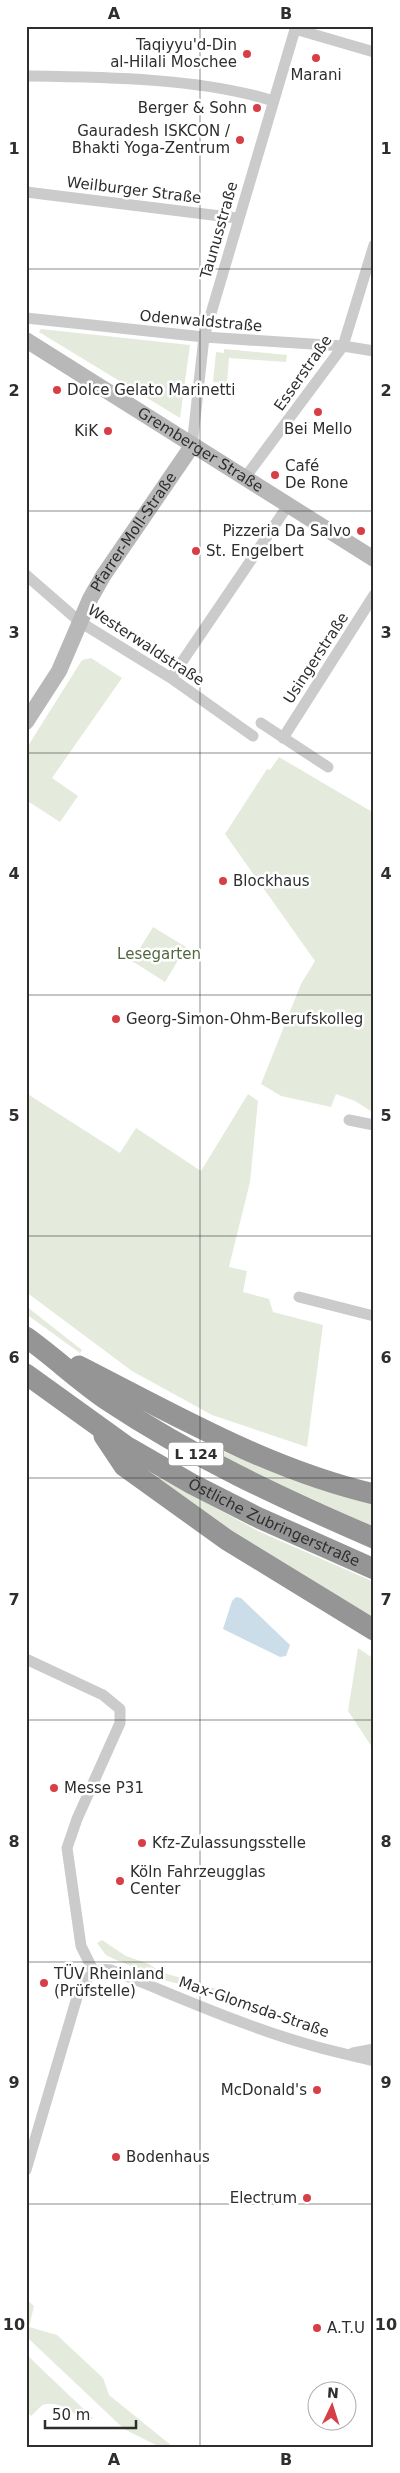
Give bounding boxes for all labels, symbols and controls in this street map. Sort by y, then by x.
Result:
text: A [108,4,121,23]
text: B [280,4,292,23]
place label: Taqiyyu'd-Din al-Hilali Moschee [110,36,237,71]
marker: Taqiyyu'd-Din al-Hilali Moschee [241,48,253,60]
marker: Marani [310,52,322,64]
place label: Marani [290,66,342,84]
place label: Berger & Sohn [138,99,247,117]
marker: Berger & Sohn [251,102,263,114]
place label: Gauradesh ISKCON / Bhakti Yoga-Zentrum [72,122,231,157]
marker: Gauradesh ISKCON / Bhakti Yoga-Zentrum [234,134,246,146]
text: 1 [8,139,20,158]
text: 1 [380,139,392,158]
street label: Weilburger Straße [66,173,202,207]
street label: Taunusstraße [196,179,241,281]
street label: Odenwaldstraße [139,307,263,335]
street label: Esserstraße [270,332,336,414]
text: 2 [8,381,20,400]
place label: Dolce Gelato Marinetti [67,381,235,399]
text: 2 [380,381,392,400]
marker: Dolce Gelato Marinetti [51,384,63,396]
street label: Gremberger Straße [134,403,267,496]
marker: Bei Mello [312,406,324,418]
place label: Bei Mello [284,420,352,438]
place label: KiK [74,422,99,440]
marker: KiK [102,425,114,437]
place label: Café De Rone [285,457,348,492]
street label: Pfarrer-Moll-Straße [87,469,180,595]
marker: Café De Rone [269,469,281,481]
place label: Pizzeria Da Salvo [222,522,351,540]
marker: Pizzeria Da Salvo [355,525,367,537]
place label: St. Engelbert [206,542,304,560]
marker: St. Engelbert [190,545,202,557]
street label: Westerwaldstraße [84,601,208,689]
street label: Usingerstraße [280,609,352,707]
text: 3 [8,623,20,642]
text: 3 [380,623,392,642]
text: 4 [8,864,20,883]
text: 4 [380,864,392,883]
place label: Blockhaus [233,872,310,890]
marker: Blockhaus [217,875,229,887]
park label: Lesegarten [117,945,201,963]
place label: Georg-Simon-Ohm-Berufskolleg [126,1010,363,1028]
marker: Georg-Simon-Ohm-Berufskolleg [110,1013,122,1025]
text: 5 [8,1106,20,1125]
text: 5 [380,1106,392,1125]
text: 6 [8,1348,20,1367]
text: 6 [380,1348,392,1367]
road number: L 124 [168,1442,224,1466]
street label: Östliche Zubringerstraße [185,1474,363,1571]
text: 7 [8,1590,20,1609]
text: 7 [380,1590,392,1609]
place label: Messe P31 [64,1779,144,1797]
marker: Messe P31 [48,1782,60,1794]
text: 8 [8,1832,20,1851]
text: 8 [380,1832,392,1851]
place label: Kfz-Zulassungsstelle [152,1834,306,1852]
marker: Kfz-Zulassungsstelle [136,1837,148,1849]
place label: Köln Fahrzeugglas Center [130,1863,266,1898]
marker: Köln Fahrzeugglas Center [114,1875,126,1887]
place label: TÜV Rheinland (Prüfstelle) [53,1964,164,2000]
street label: Max-Glomsda-Straße [176,1973,332,2041]
marker: TÜV Rheinland (Prüfstelle) [38,1977,50,1989]
text: 9 [8,2073,20,2092]
text: 9 [380,2073,392,2092]
place label: McDonald's [221,2081,307,2099]
marker: McDonald's [311,2084,323,2096]
place label: Bodenhaus [126,2148,210,2166]
marker: Bodenhaus [110,2151,122,2163]
place label: Electrum [230,2189,297,2207]
marker: Electrum [301,2192,313,2204]
text: 10 [3,2315,25,2334]
text: 10 [375,2315,397,2334]
place label: A.T.U [327,2319,365,2337]
marker: A.T.U [311,2322,323,2334]
north arrow [308,2380,358,2430]
text: N [327,2385,339,2401]
scale bar [45,2398,136,2430]
text: 50 m [52,2406,90,2424]
text: A [108,2450,121,2469]
text: B [280,2450,292,2469]

